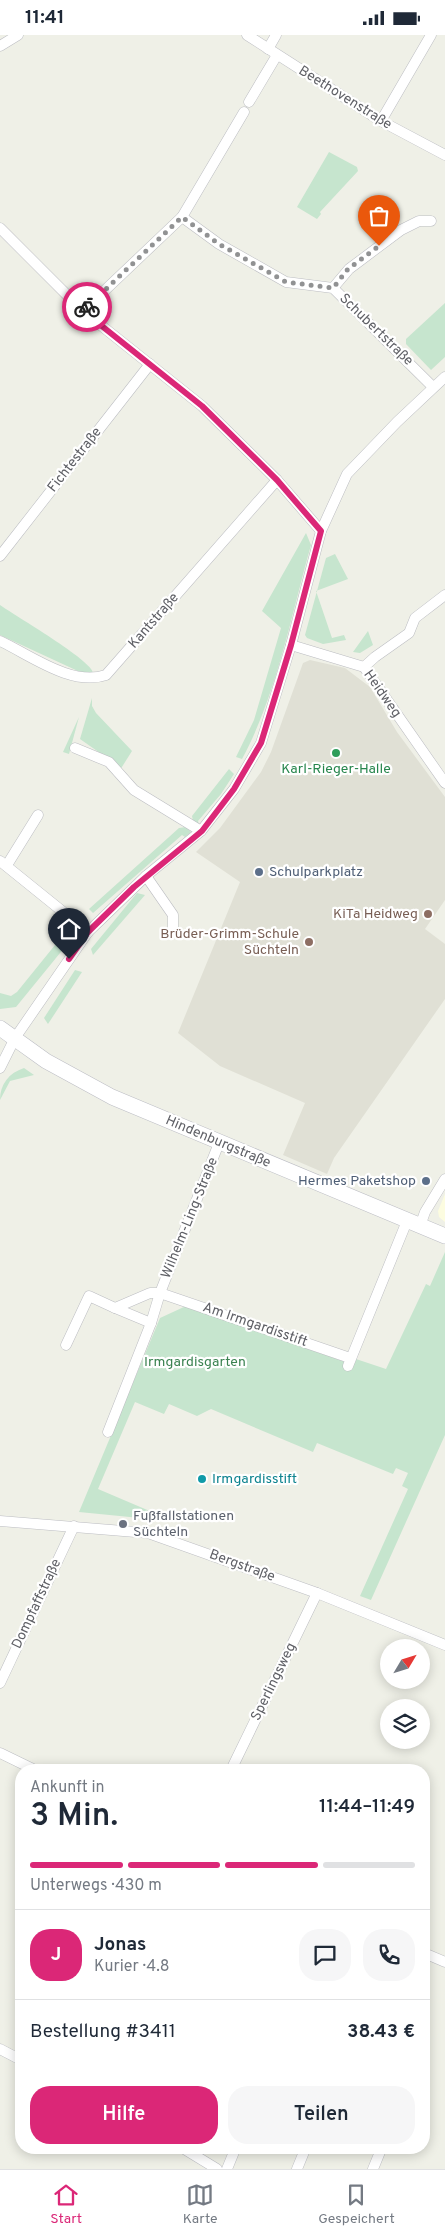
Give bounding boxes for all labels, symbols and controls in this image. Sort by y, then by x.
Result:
text: 11:41 [25,6,65,30]
street label: Beethovenstraße [295,62,395,134]
pin [358,195,400,246]
icon: bag [365,202,393,230]
courier [62,282,112,332]
street label: Schubertstraße [335,290,417,370]
icon: bike [73,293,101,321]
street label: Fichtestraße [44,424,106,496]
street label: Kantstraße [125,590,183,652]
street label: Heidweg [359,667,405,721]
marker: Karl-Rieger-Halle [330,747,342,759]
place label: Karl-Rieger-Halle [281,761,391,778]
place label: Schulparkplatz [269,864,363,881]
marker: Schulparkplatz [253,866,265,878]
place label: KiTa Heidweg [333,906,418,923]
pin [48,908,90,959]
marker: KiTa Heidweg [422,908,434,920]
icon: home [55,915,83,943]
place label: Brüder-Grimm-Schule Süchteln [160,926,299,959]
marker: Brüder-Grimm-Schule Süchteln [303,936,315,948]
street label: Hindenburgstraße [163,1112,273,1172]
street label: Wilhelm-Ling-Straße [158,1155,222,1281]
place label: Hermes Paketshop [298,1173,416,1190]
marker: Hermes Paketshop [420,1175,432,1187]
street label: Am Irmgardisstift [200,1299,310,1351]
park label: Irmgardisgarten [144,1354,246,1371]
place label: Irmgardisstift [212,1471,297,1488]
marker: Irmgardisstift [196,1473,208,1485]
place label: Fußfallstationen Süchteln [133,1508,234,1541]
marker: Fußfallstationen Süchteln [117,1518,129,1530]
street label: Bergstraße [207,1546,277,1586]
street label: Dompfaffstraße [9,1556,65,1652]
north arrow [380,1639,430,1689]
map controls [380,1639,430,1749]
street label: Sperlingsweg [248,1640,300,1724]
button: layers [380,1699,430,1749]
text: Ankunft in [30,1778,105,1798]
text: 11:44–11:49 [319,1795,415,1819]
text: 3 Min. [30,1797,118,1837]
text: Unterwegs · 430 m [30,1876,162,1896]
button: chat [299,1929,351,1981]
button: phone [363,1929,415,1981]
text: Jonas [94,1933,146,1957]
text: J [51,1943,61,1967]
text: Kurier · 4.8 [94,1957,170,1977]
text: Bestellung #3411 [30,2020,176,2044]
text: 38.43 € [347,2020,415,2044]
button: Hilfe [30,2086,218,2144]
button: Teilen [228,2086,415,2144]
tab: Start [50,2181,82,2228]
tab: Karte [183,2181,218,2228]
tab: Gespeichert [318,2181,395,2228]

